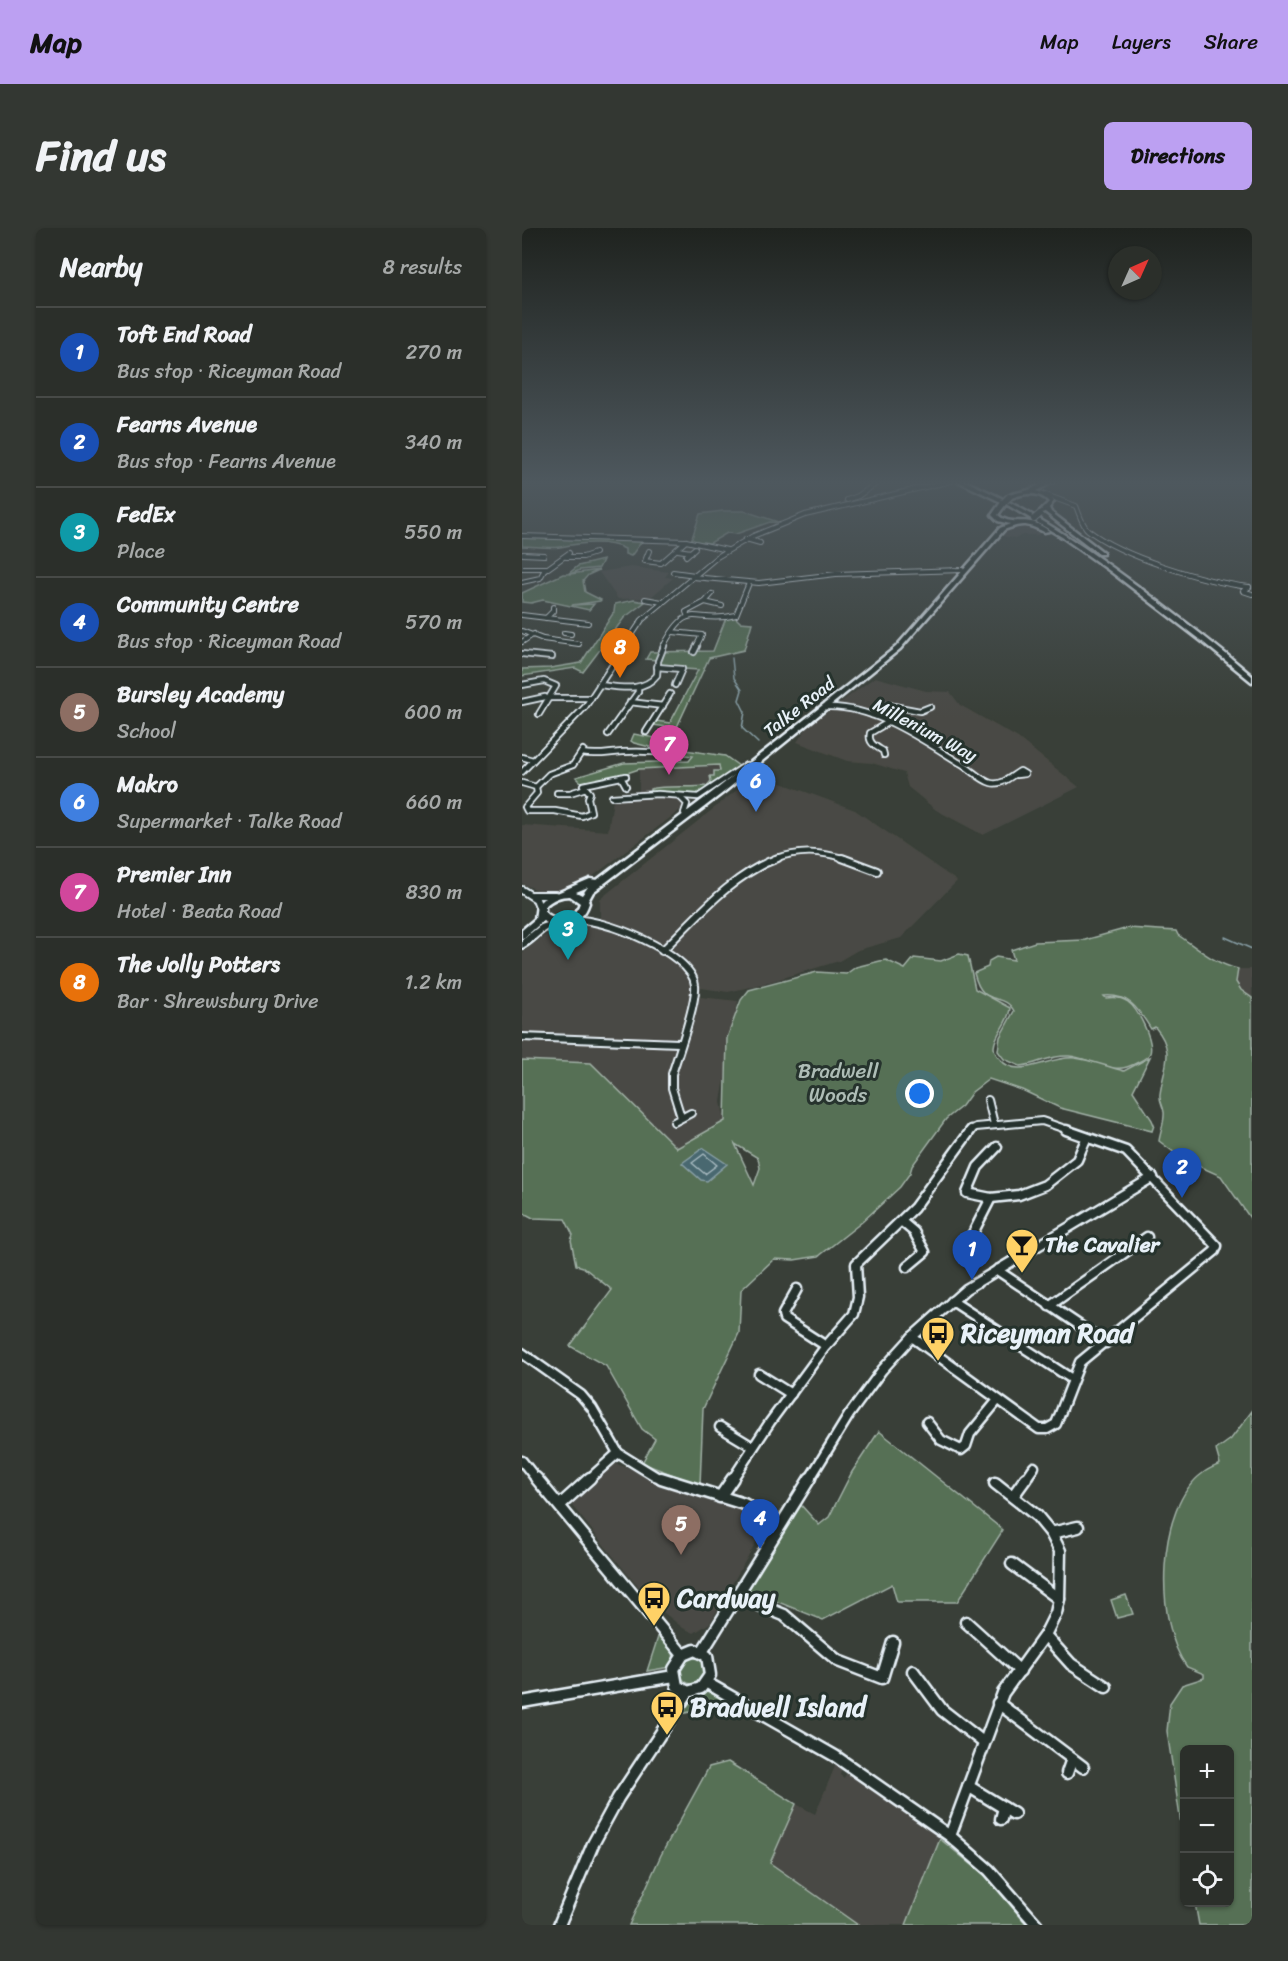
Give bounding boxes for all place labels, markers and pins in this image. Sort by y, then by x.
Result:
pin: 8 [600,628,640,678]
pin: 7 [650,726,688,775]
pin: 6 [736,762,776,812]
pin: 3 [548,910,588,960]
pin: 2 [1162,1148,1202,1198]
place label: The Cavalier [1045,1226,1161,1264]
bar icon: The Cavalier [1004,1227,1040,1274]
pin: 1 [952,1230,992,1280]
place label: Riceyman Road [960,1310,1136,1356]
bus stop icon: Riceyman Road [920,1315,956,1362]
pin: 4 [740,1500,780,1549]
pin: 5 [662,1506,700,1555]
place label: Cardway [676,1575,776,1621]
bus stop icon: Cardway [636,1580,672,1627]
place label: Bradwell Island [690,1684,868,1730]
bus stop icon: Bradwell Island [649,1689,685,1736]

